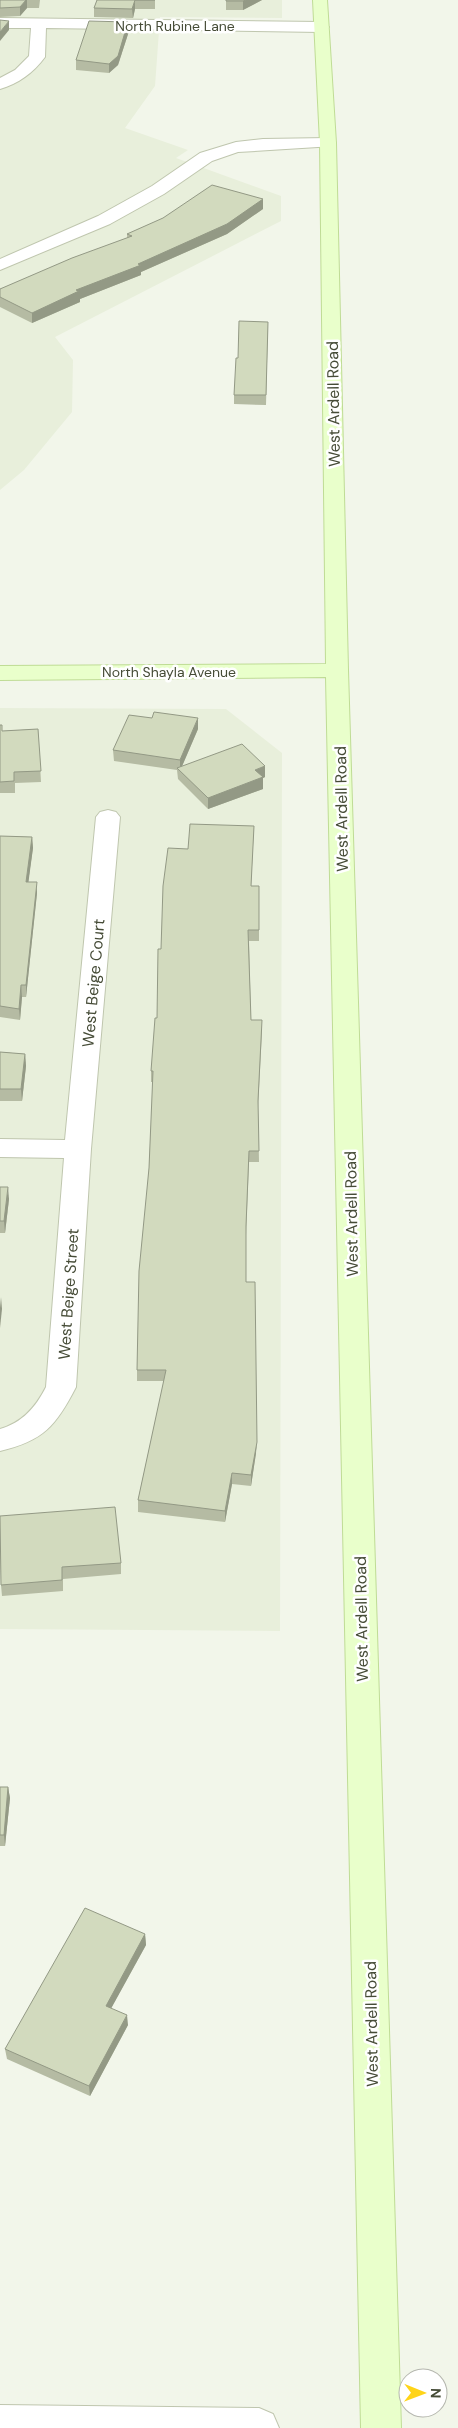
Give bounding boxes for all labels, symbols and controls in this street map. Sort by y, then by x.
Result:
street label: North Rubine Lane [115,17,235,35]
street label: West Ardell Road [322,341,345,467]
street label: North Shayla Avenue [102,663,236,681]
street label: West Ardell Road [330,746,353,872]
street label: West Beige Court [77,918,110,1048]
street label: West Ardell Road [340,1151,363,1277]
street label: West Beige Street [53,1228,84,1361]
street label: West Ardell Road [350,1556,373,1682]
street label: West Ardell Road [360,1961,383,2087]
north arrow [398,2368,448,2418]
text: N [427,2388,445,2398]

